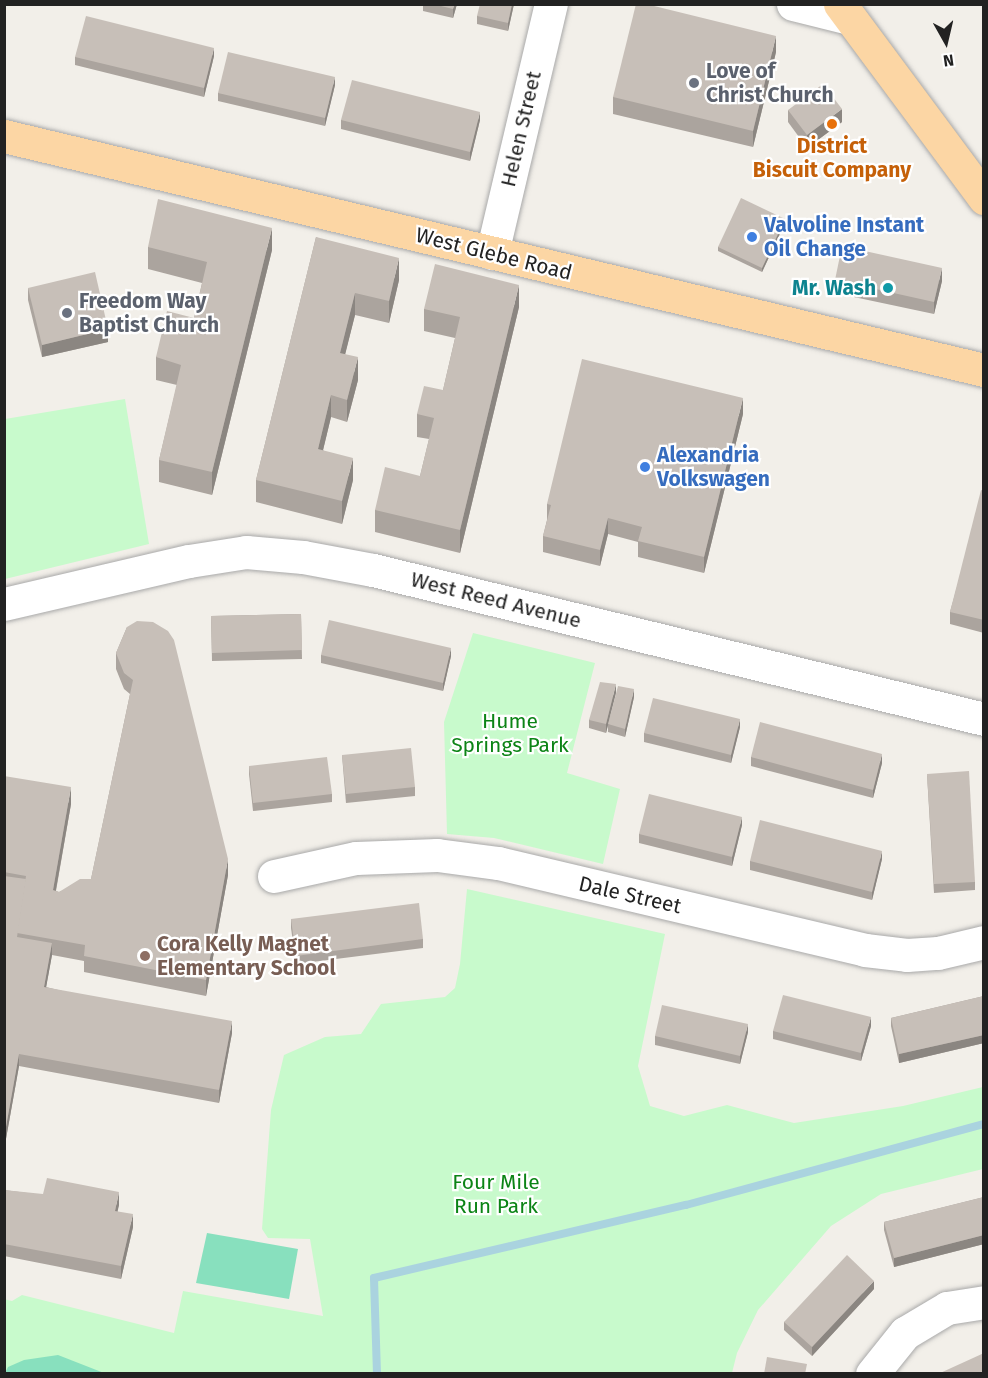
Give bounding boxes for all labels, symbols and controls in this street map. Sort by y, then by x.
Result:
north arrow [916,12,976,72]
text: N [942,50,955,70]
place label: Love of Christ Church [706,58,834,108]
street label: Helen Street [495,69,547,189]
marker: Love of Christ Church [687,76,701,90]
marker: District Biscuit Company [825,117,839,131]
place label: District Biscuit Company [753,133,911,183]
place label: Valvoline Instant Oil Change [764,212,924,262]
street label: West Glebe Road [413,222,575,286]
marker: Valvoline Instant Oil Change [745,230,759,244]
place label: Mr. Wash [792,275,876,301]
marker: Mr. Wash [881,281,895,295]
place label: Freedom Way Baptist Church [79,288,219,338]
marker: Freedom Way Baptist Church [60,306,74,320]
place label: Alexandria Volkswagen [657,442,770,492]
marker: Alexandria Volkswagen [638,460,652,474]
street label: West Reed Avenue [408,567,584,633]
park label: Hume Springs Park [451,708,569,758]
street label: Dale Street [576,871,684,919]
place label: Cora Kelly Magnet Elementary School [157,931,336,981]
marker: Cora Kelly Magnet Elementary School [138,949,152,963]
park label: Four Mile Run Park [452,1169,540,1219]

